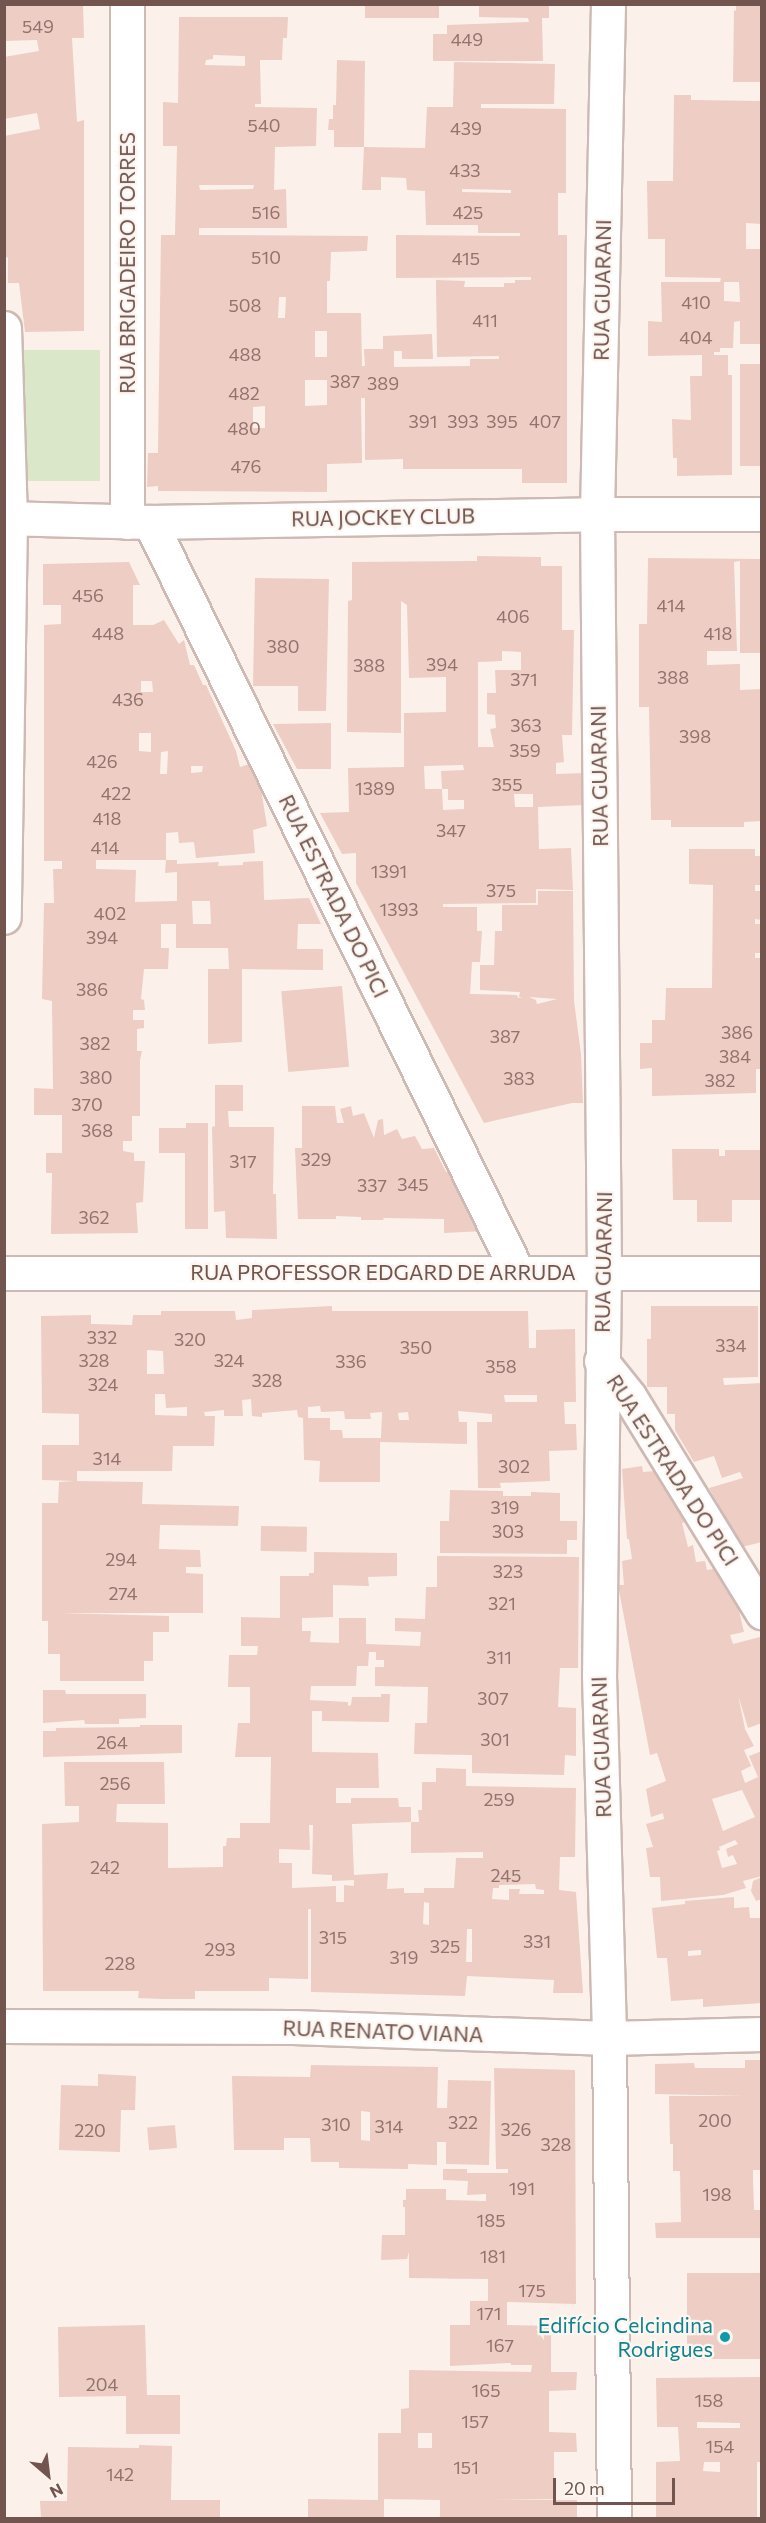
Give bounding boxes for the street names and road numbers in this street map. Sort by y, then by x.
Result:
street label: RUA BRIGADEIRO TORRES [114,132,140,394]
street label: RUA GUARANI [588,219,616,361]
street label: RUA JOCKEY CLUB [291,503,475,531]
street label: RUA GUARANI [585,705,613,847]
street label: RUA ESTRADA DO PICI [274,790,394,1002]
street label: RUA GUARANI [589,1191,617,1333]
street label: RUA PROFESSOR EDGARD DE ARRUDA [190,1259,576,1285]
street label: RUA ESTRADA DO PICI [602,1370,744,1570]
street label: RUA GUARANI [586,1676,616,1818]
street label: RUA RENATO VIANA [282,2015,484,2047]

